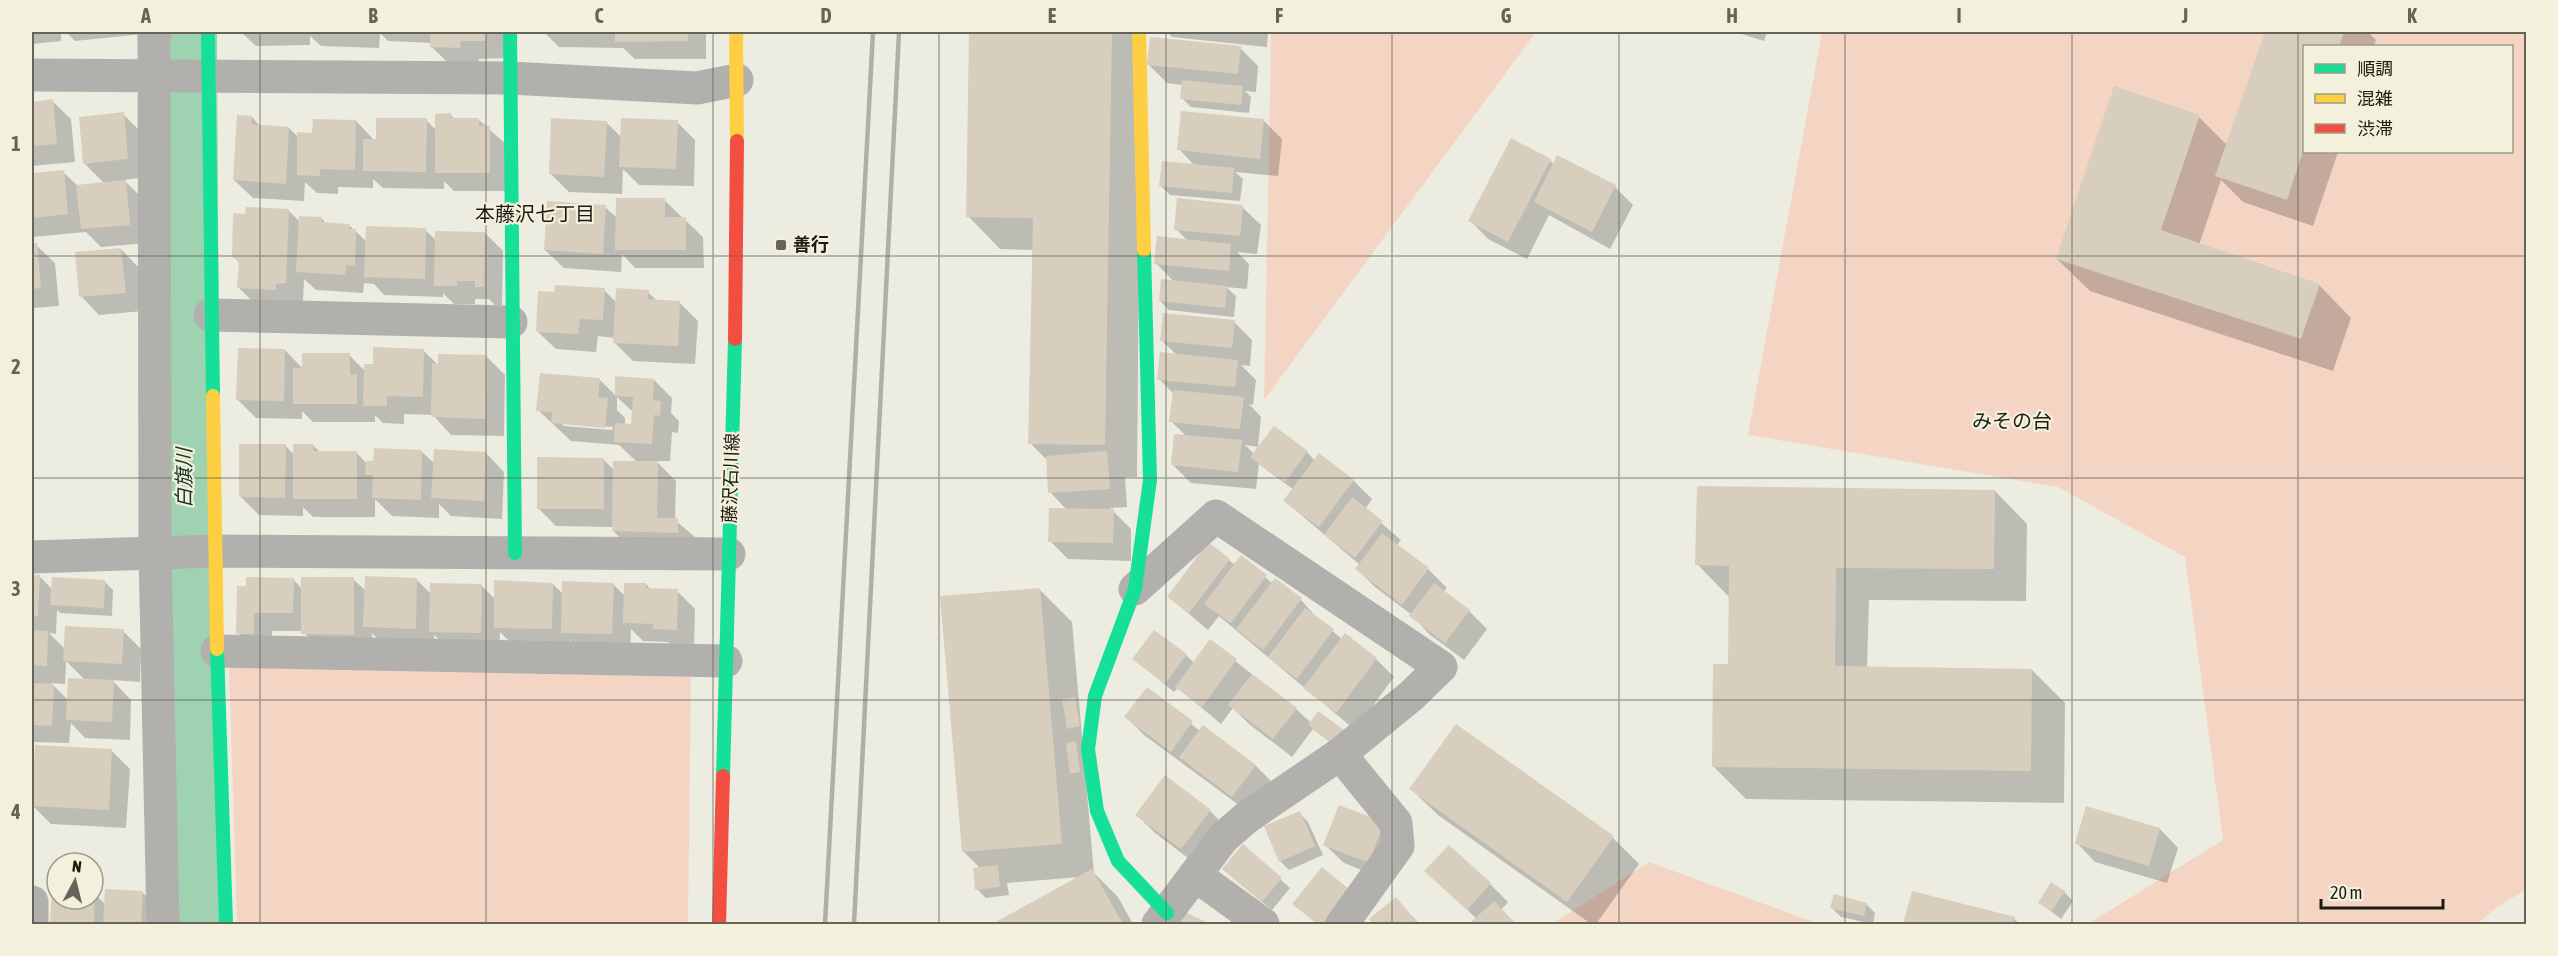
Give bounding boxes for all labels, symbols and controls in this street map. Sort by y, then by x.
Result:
text: A [140,4,151,27]
text: B [368,4,378,27]
text: C [595,4,604,27]
text: D [820,4,832,27]
text: E [1048,4,1057,27]
text: F [1275,4,1283,27]
text: G [1501,4,1512,27]
text: H [1726,4,1738,27]
text: I [1956,4,1962,27]
text: J [2181,4,2188,27]
text: K [2407,4,2417,27]
legend [2303,45,2513,153]
text: 順調 [2357,58,2393,79]
text: 混雑 [2357,88,2393,109]
text: 渋滞 [2357,118,2393,139]
text: 1 [11,132,21,155]
district label: 本藤沢七丁目 [475,202,595,225]
place label: 善行 [793,234,829,255]
marker: 善行 [774,238,788,252]
text: 2 [11,355,21,378]
district label: みその台 [1972,409,2052,432]
street label: 藤沢石川線 [718,433,743,523]
water label: 白旗川 [172,446,195,508]
text: 3 [11,577,21,600]
text: 4 [10,800,21,823]
north arrow [45,851,105,911]
text: N [71,857,83,876]
scale bar [2321,872,2442,910]
text: 20 m [2330,882,2362,903]

